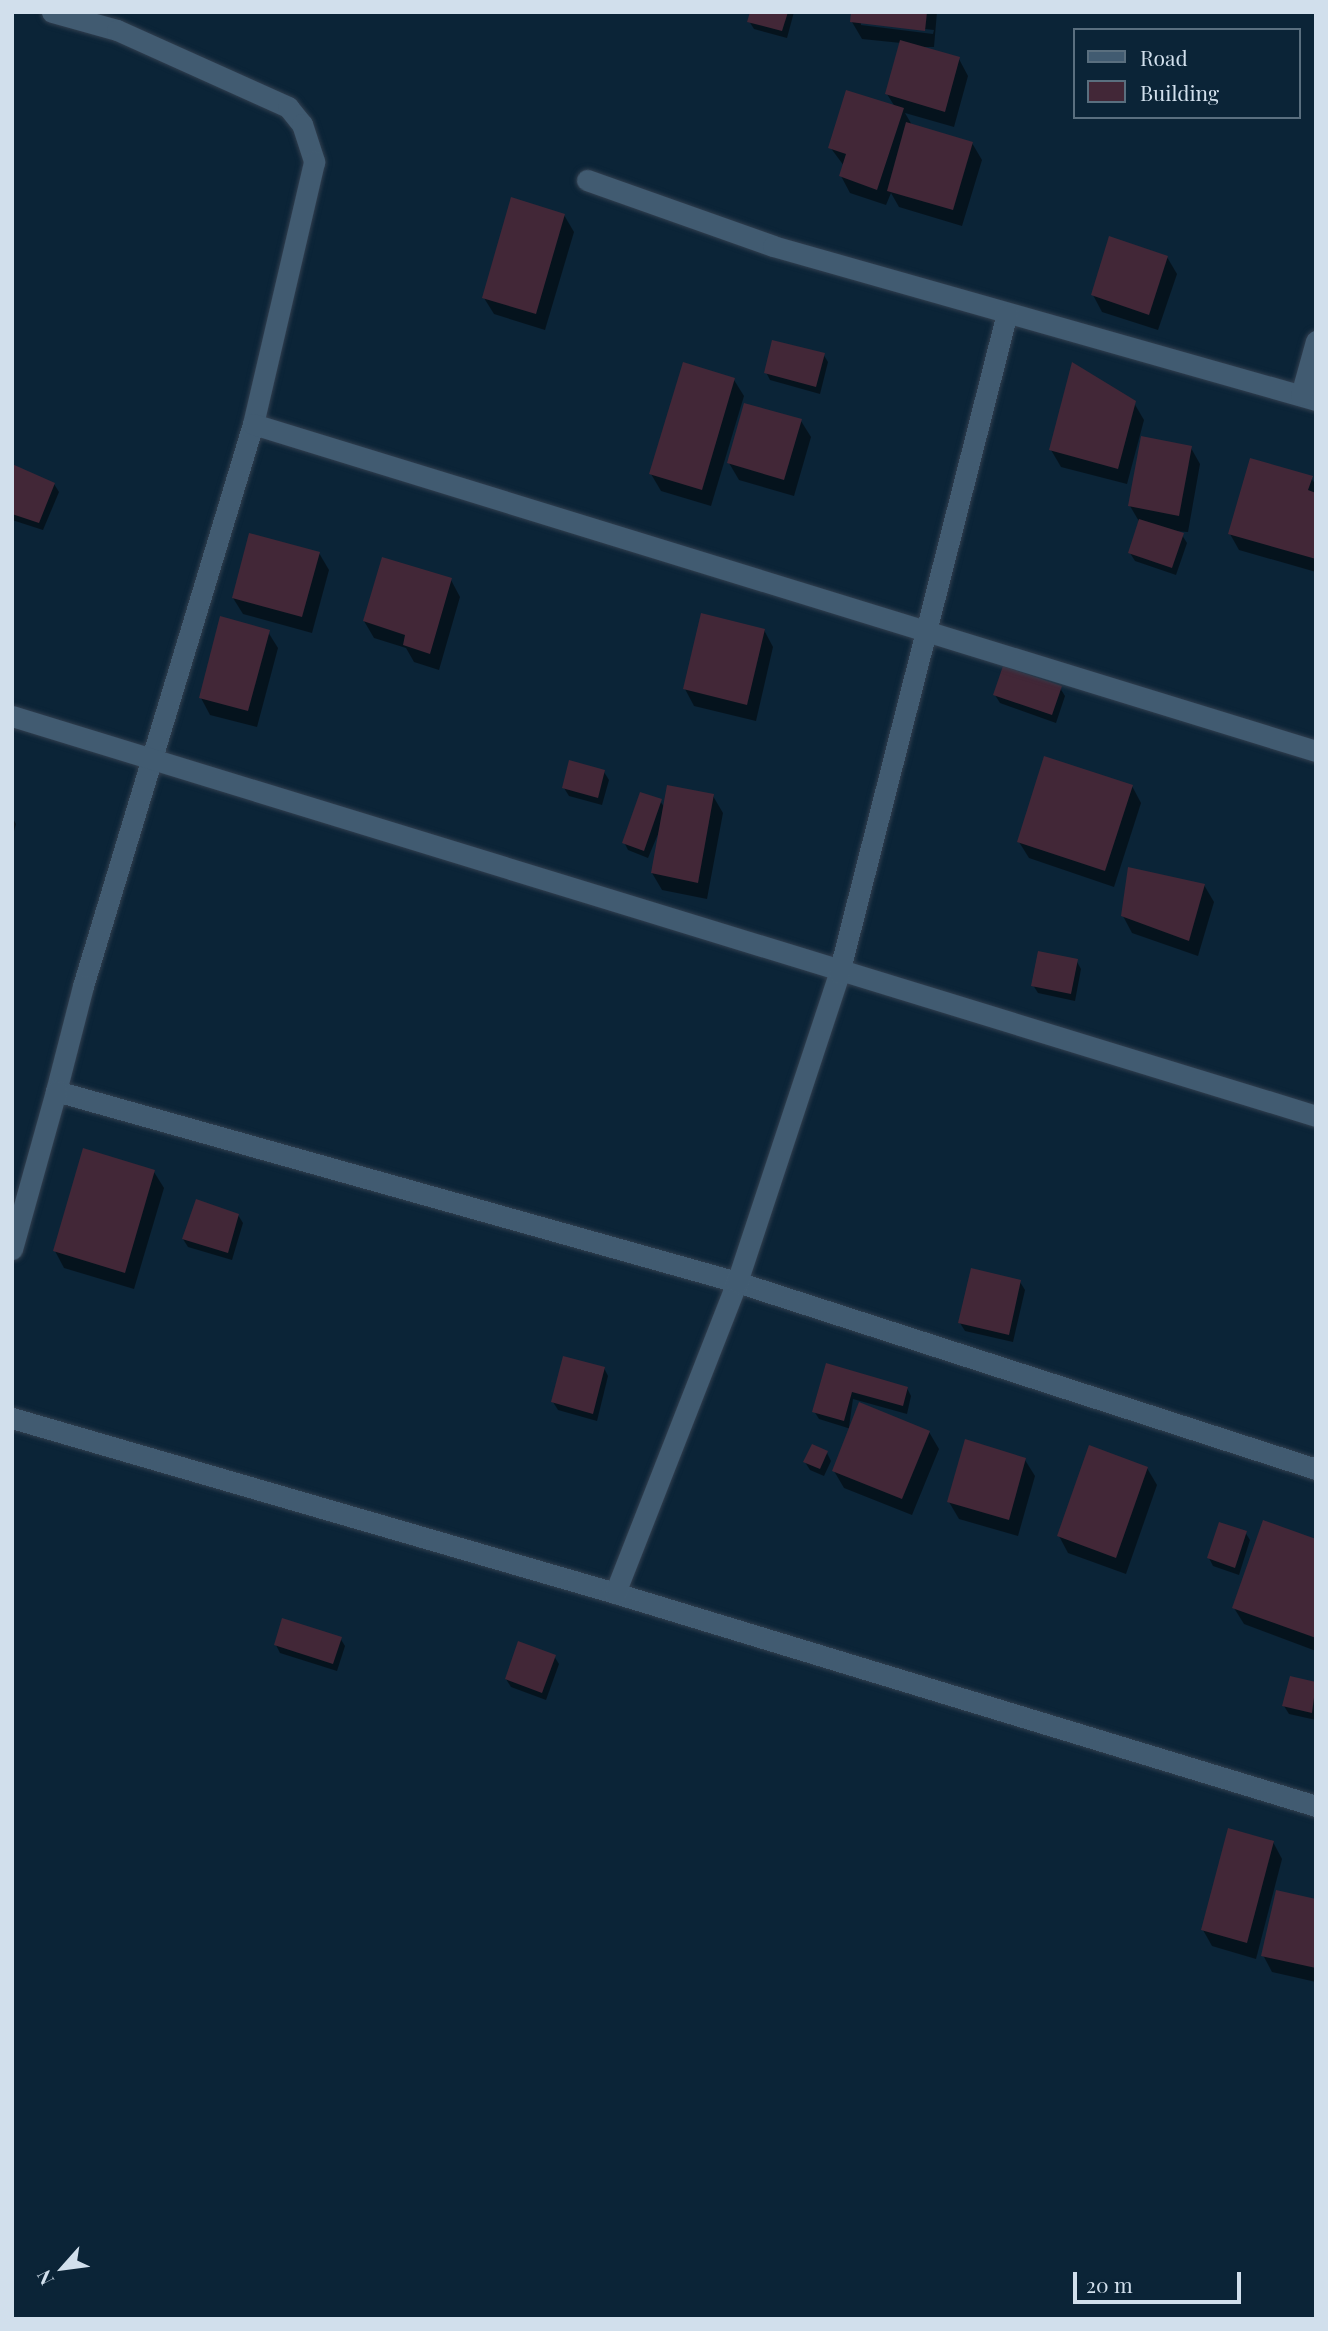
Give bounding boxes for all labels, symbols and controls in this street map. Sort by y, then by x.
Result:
legend [1072,28,1300,119]
text: Road [1140,43,1188,71]
text: Building [1140,78,1219,106]
north arrow [28,2233,98,2303]
scale bar [1076,2258,1244,2302]
text: N [30,2266,59,2290]
text: 20 m [1086,2270,1133,2298]

